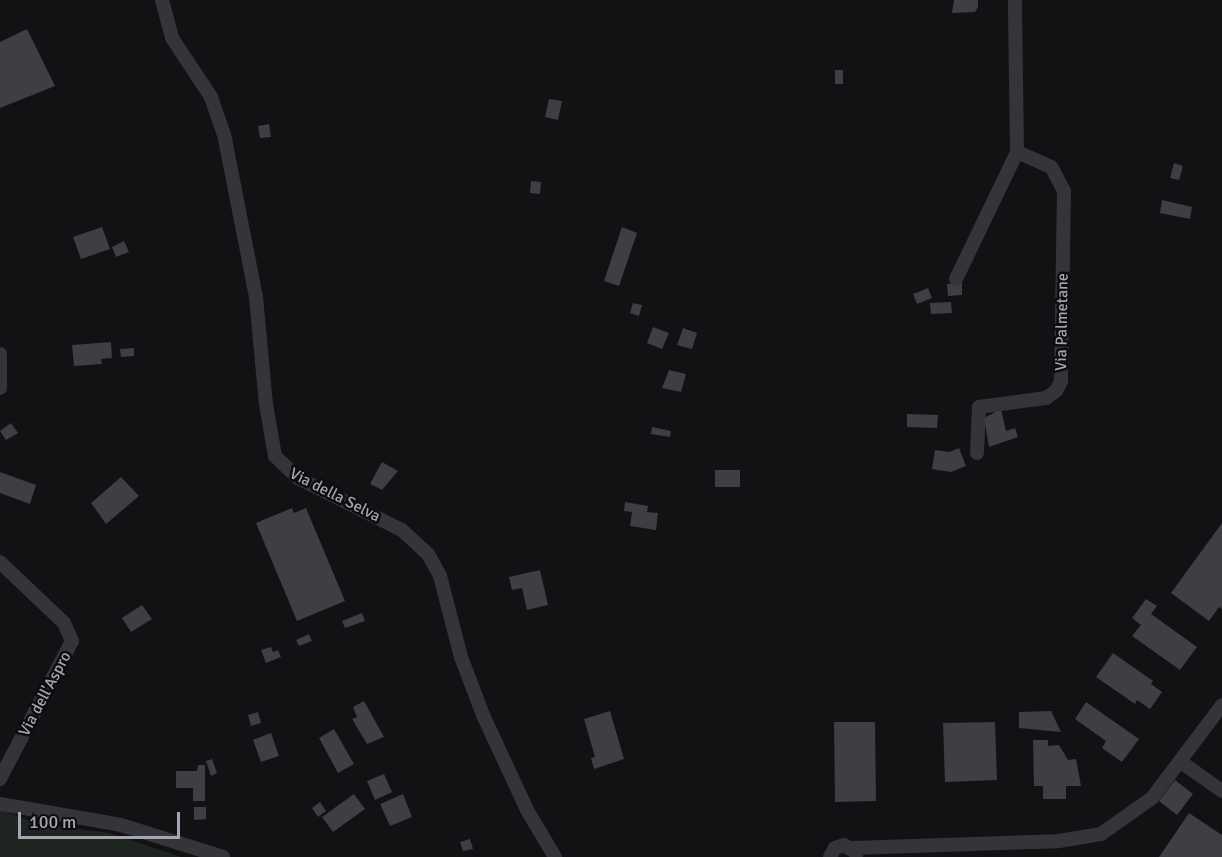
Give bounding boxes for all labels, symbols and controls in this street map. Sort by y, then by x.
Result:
street label: Via Palmetane [1052,273,1072,371]
street label: Via della Selva [286,464,384,526]
street label: Via dell'Aspro [15,649,75,739]
scale bar [21,800,183,838]
text: 100 m [29,811,76,833]

